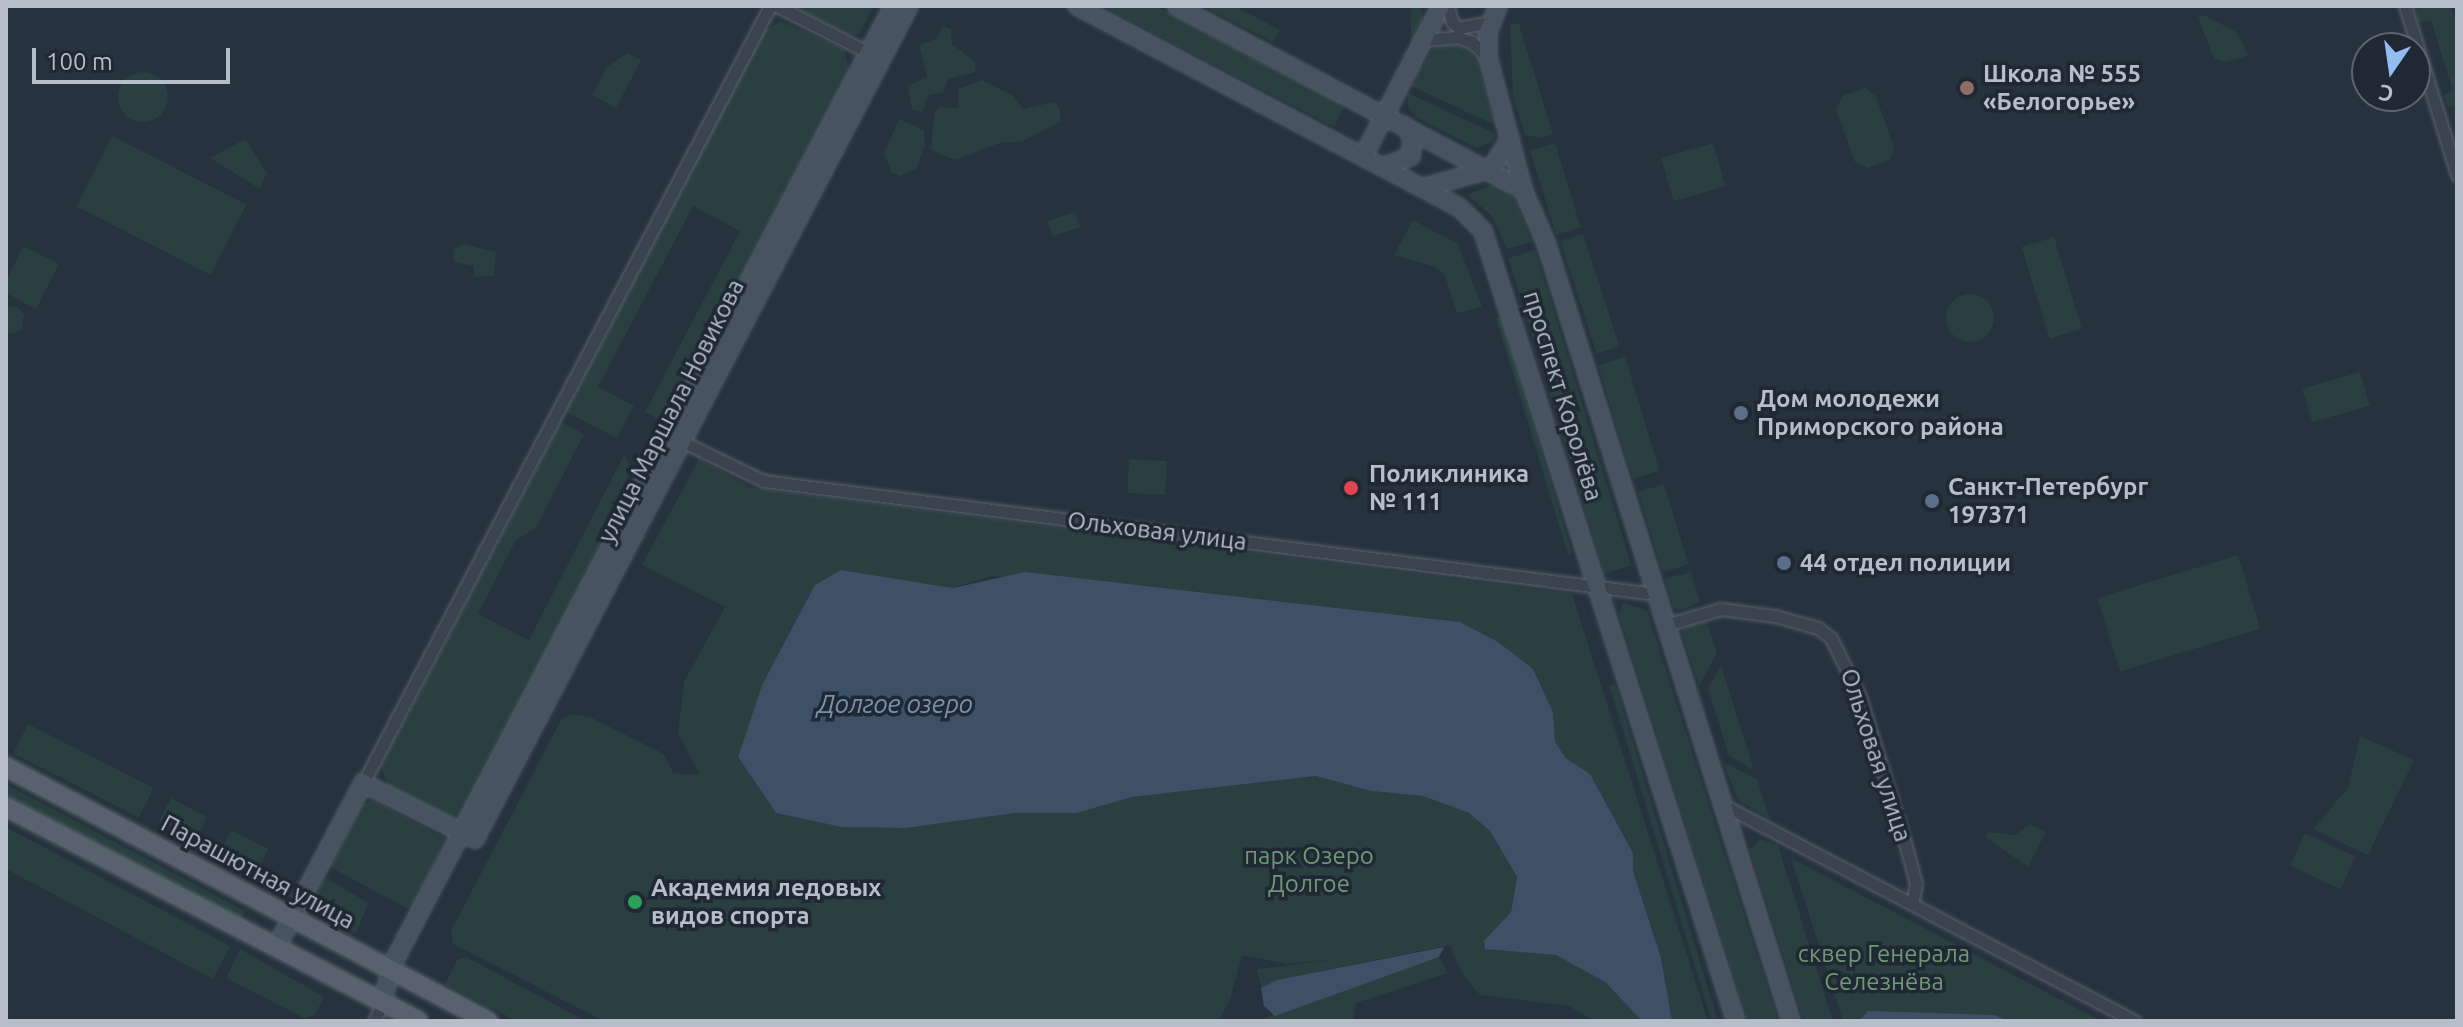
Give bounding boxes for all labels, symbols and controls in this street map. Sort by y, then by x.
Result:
scale bar [36,32,234,82]
north arrow [2351,32,2431,112]
text: 100 m [46,48,113,75]
place label: Школа № 555 «Белогорье» [1983,60,2141,116]
marker: Школа № 555 «Белогорье» [1958,79,1976,97]
text: С [2376,80,2396,108]
street label: улица Маршала Новикова [592,274,750,548]
street label: проспект Королёва [1517,288,1609,504]
place label: Дом молодежи Приморского района [1757,385,2004,441]
marker: Дом молодежи Приморского района [1732,404,1750,422]
place label: Поликлиника № 111 [1369,460,1529,516]
place label: Санкт-Петербург 197371 [1948,473,2148,529]
marker: Поликлиника № 111 [1340,477,1362,499]
marker: Санкт-Петербург 197371 [1923,492,1941,510]
street label: Ольховая улица [1066,506,1248,556]
place label: 44 отдел полиции [1800,549,2011,577]
marker: 44 отдел полиции [1775,554,1793,572]
street label: Ольховая улица [1834,665,1918,845]
water label: Долгое озеро [817,688,973,720]
street label: Парашютная улица [156,809,360,935]
park label: парк Озеро Долгое [1244,842,1374,898]
place label: Академия ледовых видов спорта [651,874,881,930]
marker: Академия ледовых видов спорта [626,893,644,911]
park label: сквер Генерала Селезнёва [1798,940,1970,996]

